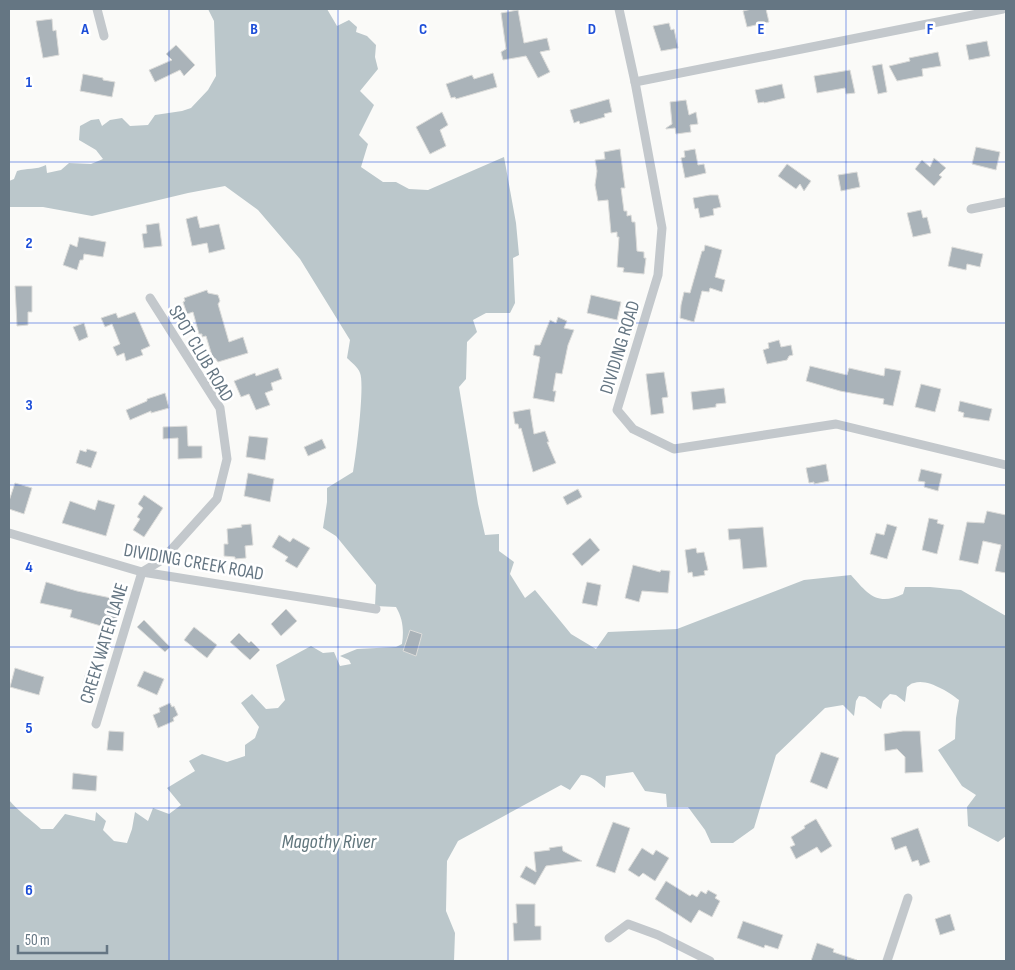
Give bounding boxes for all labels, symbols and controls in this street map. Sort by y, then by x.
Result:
text: A [80,20,89,39]
text: B [250,20,258,39]
text: C [419,20,427,39]
text: D [588,20,596,39]
text: E [758,20,765,39]
text: F [927,20,934,39]
text: 1 [26,73,33,92]
text: 2 [25,234,33,253]
street label: DIVIDING ROAD [595,298,646,397]
street label: SPOT CLUB ROAD [163,301,238,406]
text: 3 [25,396,33,415]
street label: DIVIDING CREEK ROAD [122,539,266,586]
text: 4 [25,558,33,577]
street label: CREEK WATER LANE [75,580,134,706]
text: 5 [25,719,33,738]
water label: Magothy River [282,830,378,854]
text: 6 [25,881,33,900]
scale bar [18,922,106,954]
text: 50 m [25,931,50,950]

